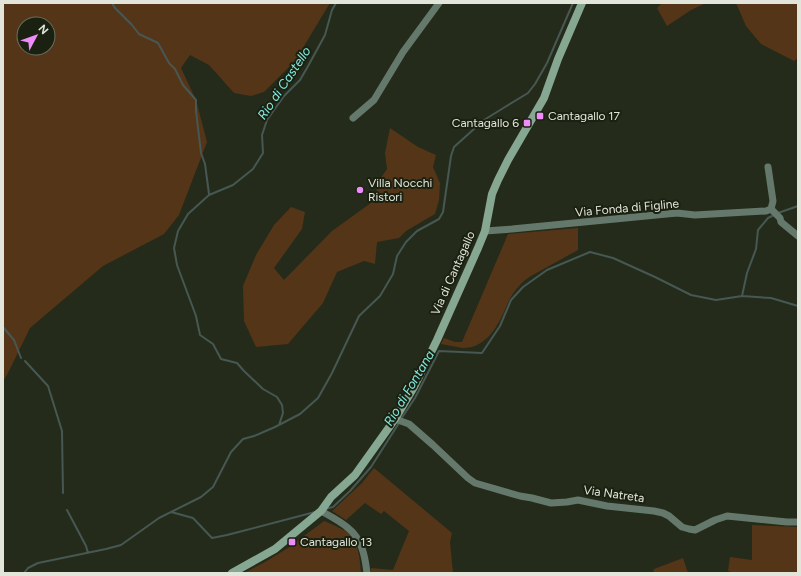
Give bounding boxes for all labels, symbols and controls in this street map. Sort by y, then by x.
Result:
north arrow [16,16,56,56]
text: N [35,22,51,37]
water label: Rio di Castello [254,43,314,122]
place label: Cantagallo 17 [548,109,620,123]
marker: Cantagallo 17 [535,111,545,121]
place label: Cantagallo 6 [452,116,519,130]
marker: Cantagallo 6 [522,118,532,128]
place label: Villa Nocchi Ristori [368,176,432,204]
marker: Villa Nocchi Ristori [355,185,365,195]
street label: Via Fonda di Figline [574,196,680,220]
street label: Via di Cantagallo [428,229,478,317]
water label: Rio di Fontana [381,347,438,428]
street label: Via Natreta [583,483,645,505]
place label: Cantagallo 13 [300,535,372,549]
marker: Cantagallo 13 [287,537,297,547]

